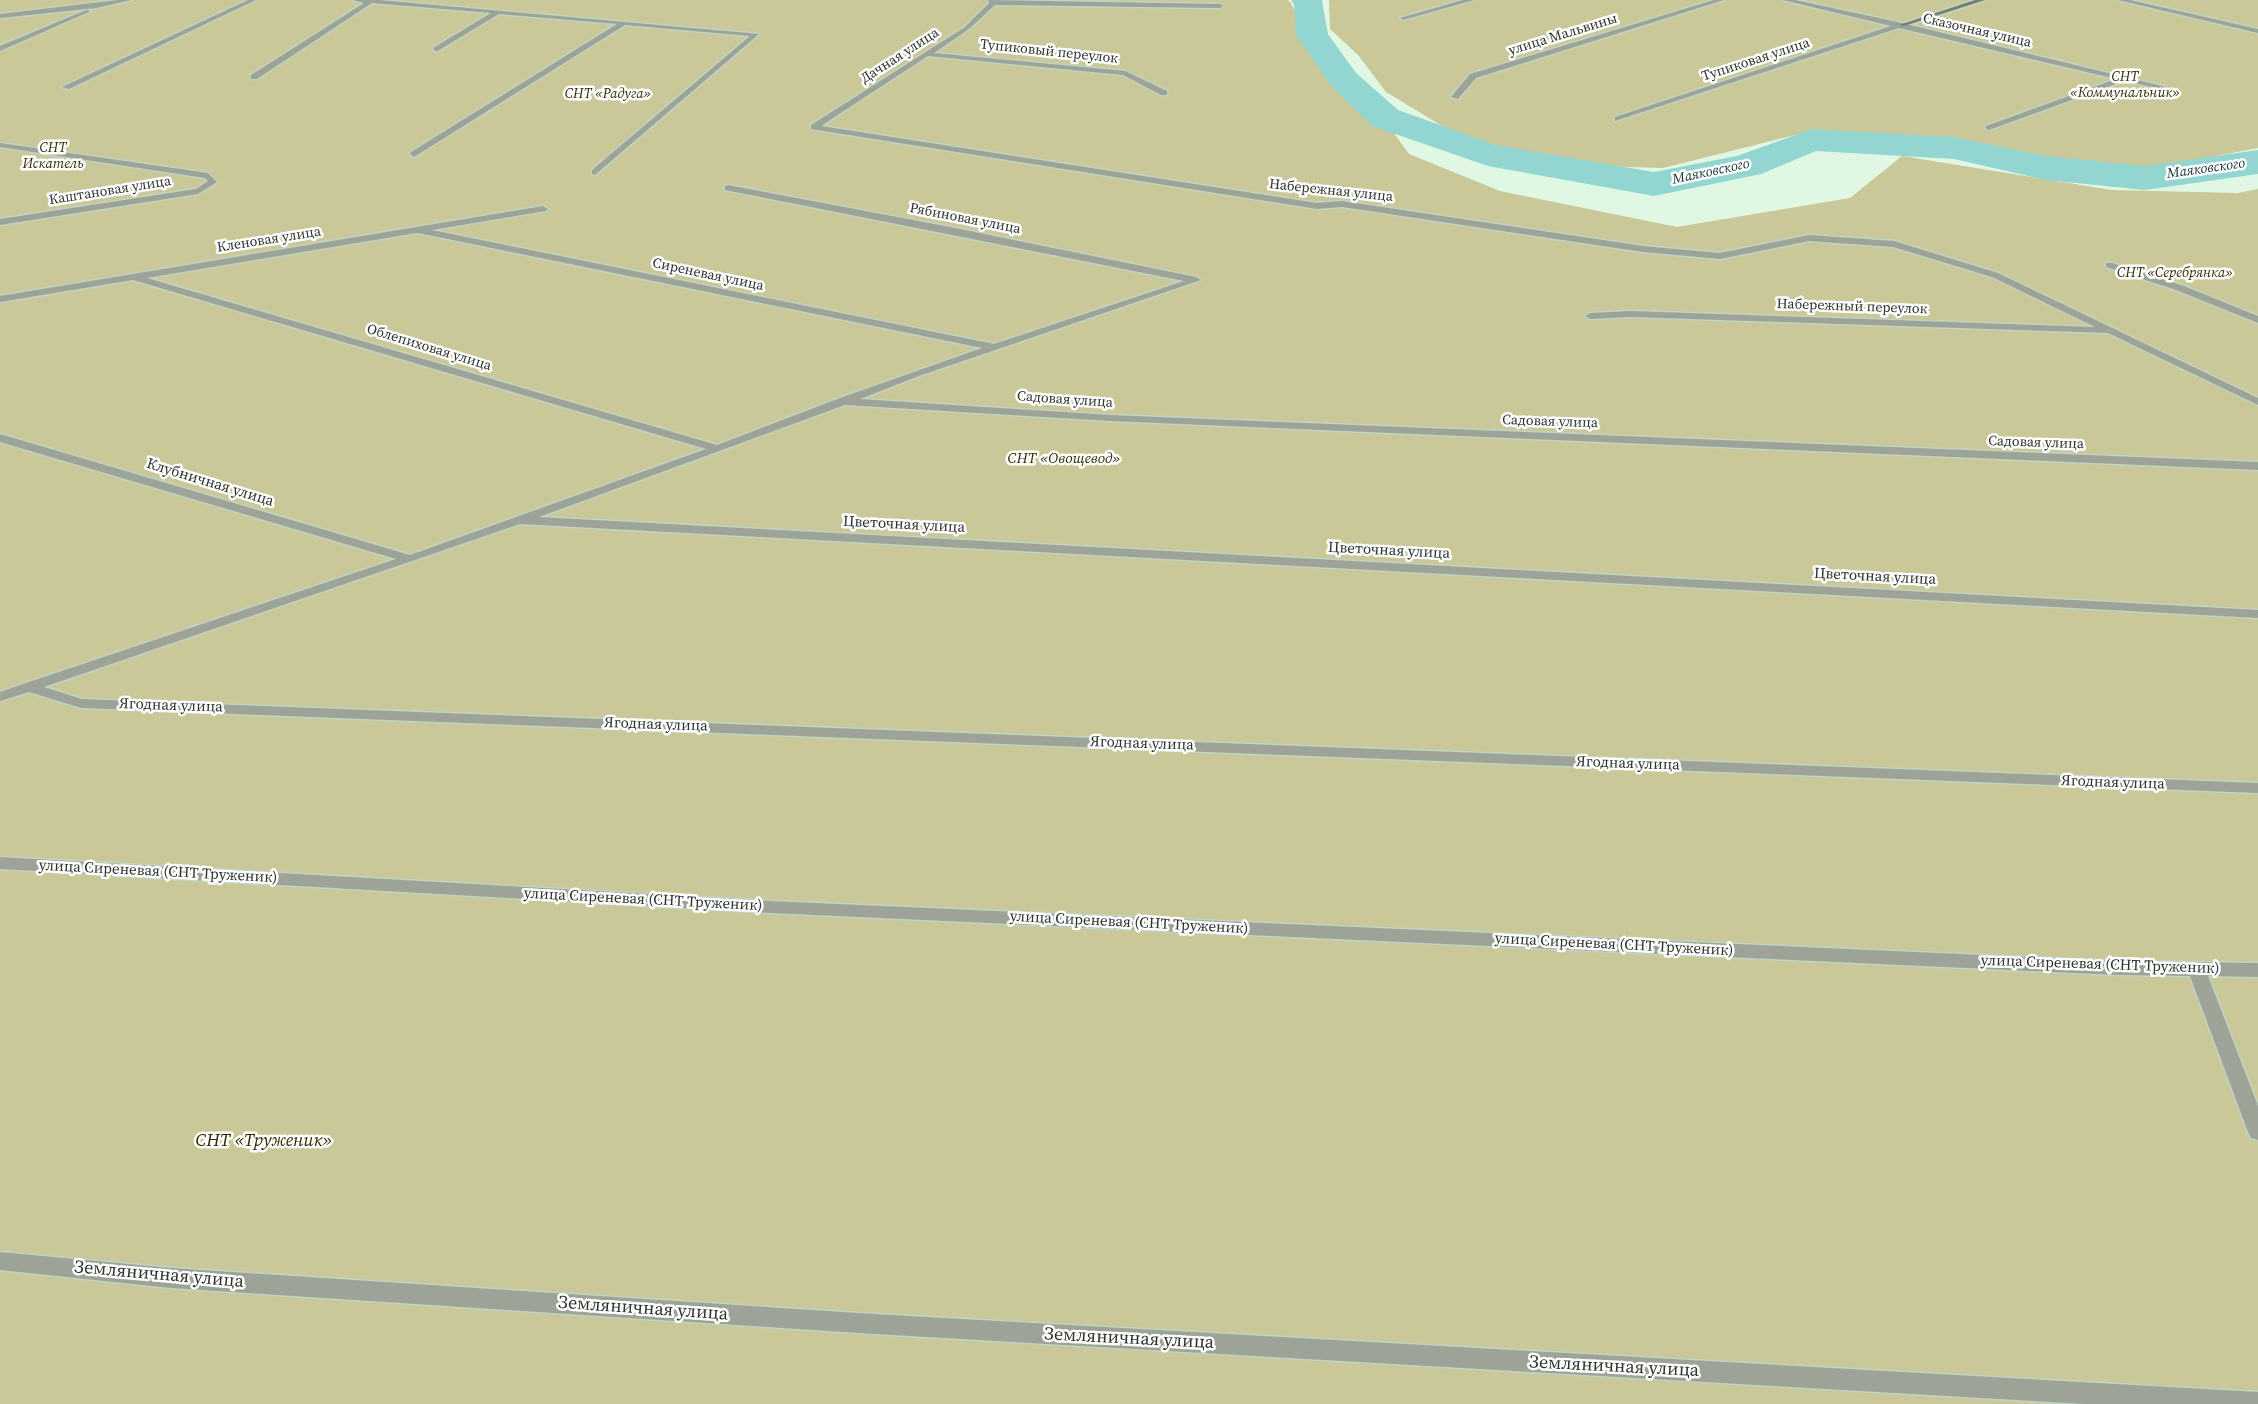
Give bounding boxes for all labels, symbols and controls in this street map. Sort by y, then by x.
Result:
street label: улица Мальвины [1507,10,1619,60]
street label: Сказочная улица [1921,10,2033,52]
street label: Дачная улица [858,24,942,88]
street label: Тупиковая улица [1700,35,1812,85]
street label: Тупиковый переулок [979,36,1119,68]
park label: СНТ «Коммунальник» [2070,69,2180,102]
park label: СНТ «Радуга» [565,86,651,102]
park label: СНТ Искатель [22,140,84,172]
water label: Маяковского [2166,155,2246,183]
water label: Маяковского [1671,156,1751,188]
street label: Каштановая улица [48,173,172,209]
street label: Набережная улица [1268,176,1394,206]
street label: Рябиновая улица [908,200,1022,238]
street label: Кленовая улица [216,223,322,257]
street label: Сиреневая улица [651,255,765,295]
park label: СНТ «Серебрянка» [2117,265,2233,281]
street label: Набережный переулок [1776,296,1928,318]
street label: Облепиховая улица [365,321,493,375]
street label: Садовая улица [1017,388,1113,412]
street label: Садовая улица [1502,412,1598,432]
street label: Садовая улица [1988,433,2084,453]
park label: СНТ «Овощевод» [1008,450,1120,468]
street label: Клубничная улица [144,455,276,511]
street label: Цветочная улица [843,513,965,537]
street label: Цветочная улица [1328,539,1450,563]
street label: Цветочная улица [1814,565,1936,589]
street label: Ягодная улица [119,695,223,717]
street label: Ягодная улица [604,714,708,736]
street label: Ягодная улица [1090,733,1194,755]
street label: Ягодная улица [1576,753,1680,775]
street label: Ягодная улица [2061,772,2165,794]
street label: улица Сиреневая (СНТ Труженик) [38,857,278,887]
street label: улица Сиреневая (СНТ Труженик) [523,885,763,915]
street label: улица Сиреневая (СНТ Труженик) [1009,908,1249,938]
street label: улица Сиреневая (СНТ Труженик) [1494,930,1734,960]
street label: улица Сиреневая (СНТ Труженик) [1980,952,2220,978]
park label: СНТ «Труженик» [196,1130,332,1152]
street label: Земляничная улица [73,1257,245,1293]
street label: Земляничная улица [557,1292,729,1326]
street label: Земляничная улица [1043,1324,1215,1354]
street label: Земляничная улица [1528,1352,1700,1382]

